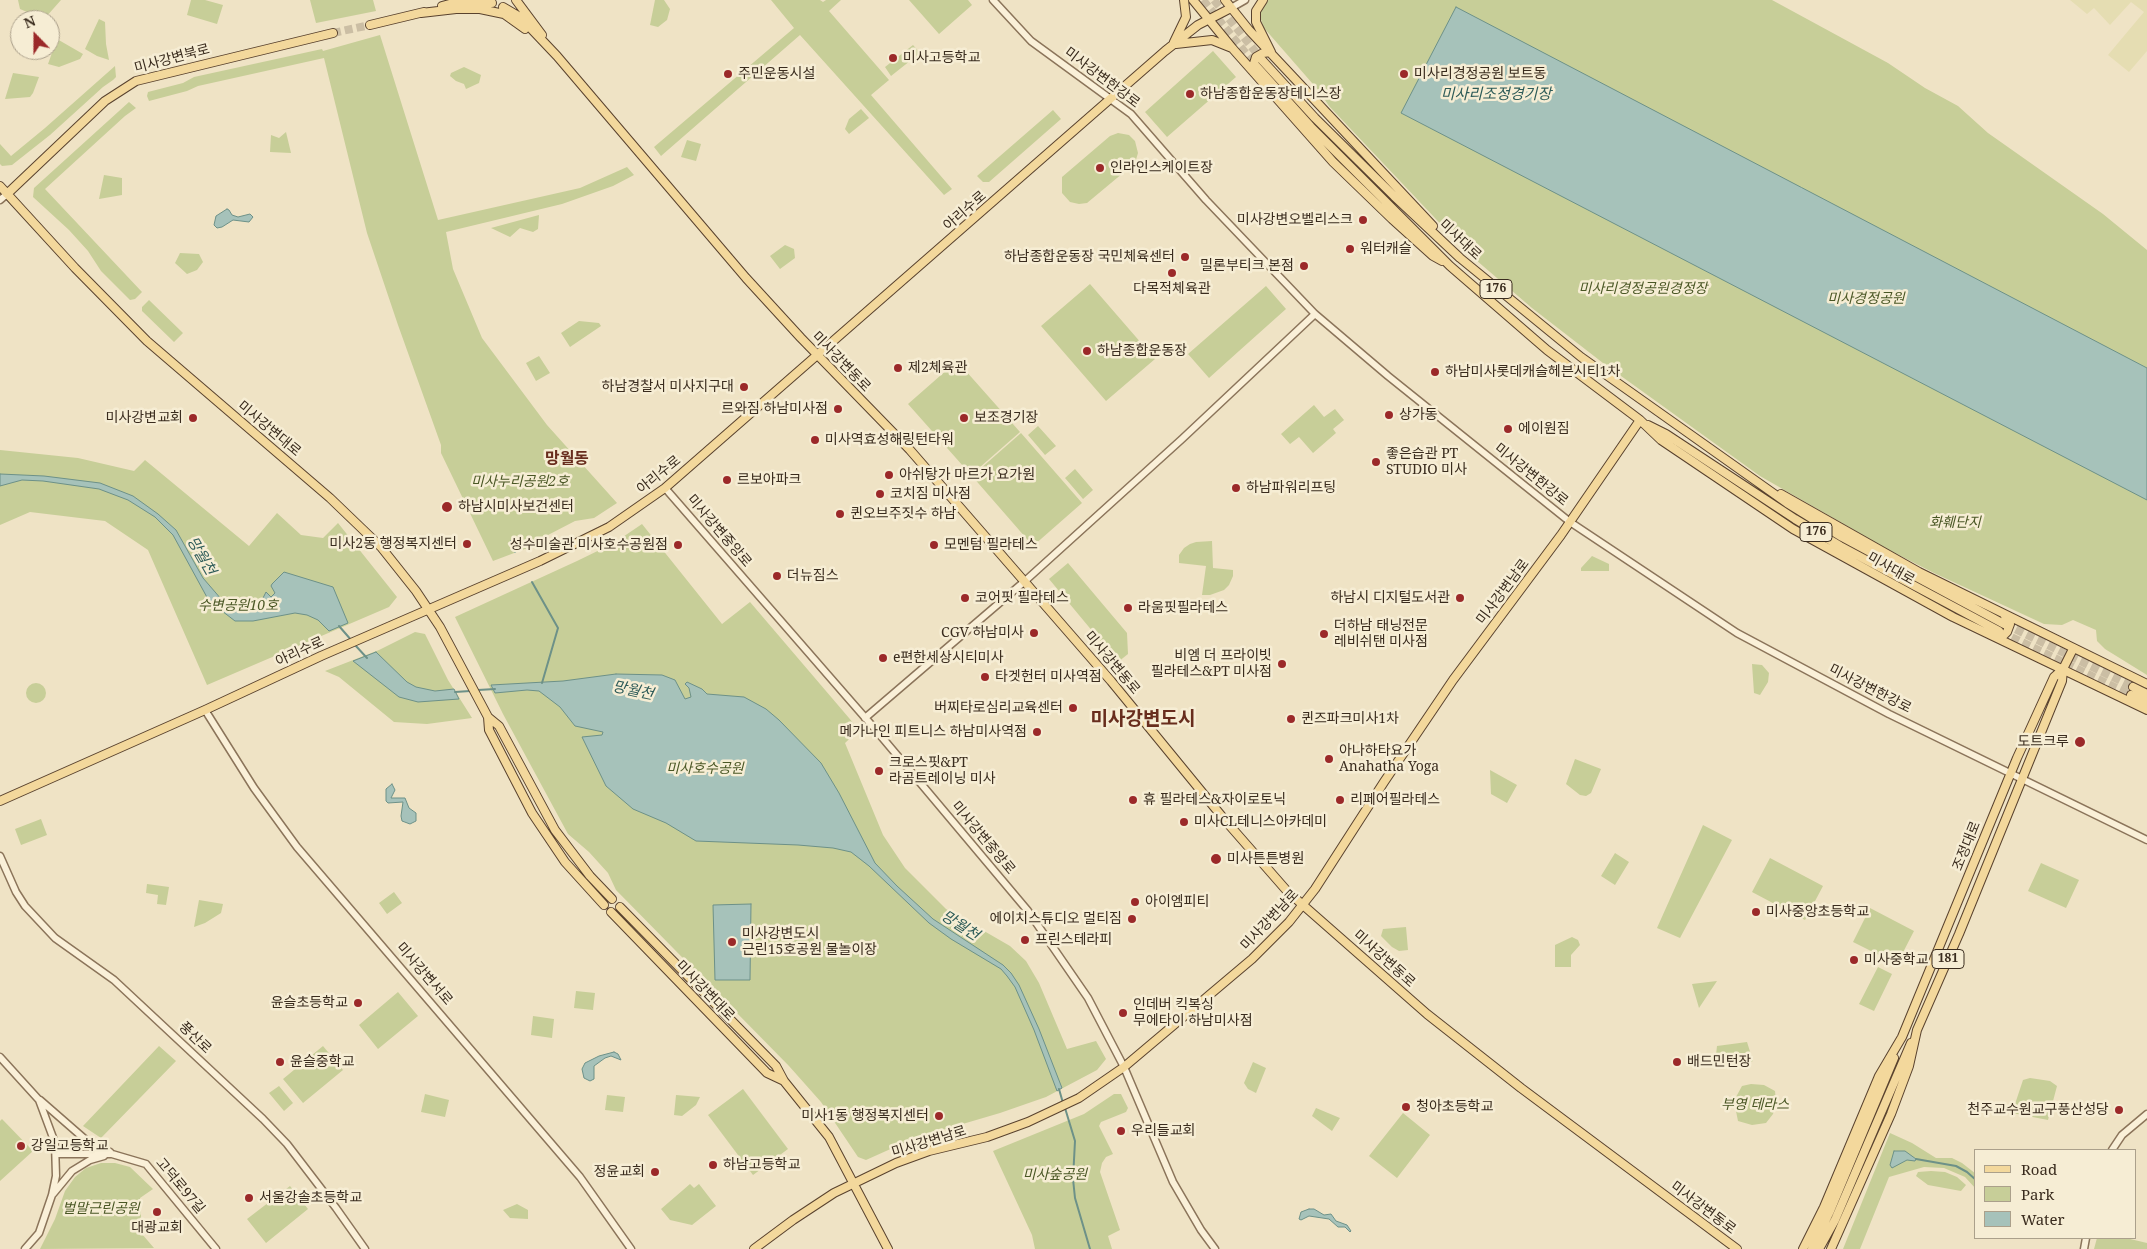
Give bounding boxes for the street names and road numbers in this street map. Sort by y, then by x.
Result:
street label: 미사강변북로 [133,41,211,77]
street label: 미사강변한강로 [1061,44,1143,112]
street label: 아리수로 [940,188,990,234]
street label: 미사대로 [1435,216,1485,264]
road number: 176 [1480,280,1512,298]
street label: 미사강변동로 [808,328,874,396]
street label: 미사강변대로 [234,398,304,460]
street label: 미사강변한강로 [1491,440,1571,510]
street label: 아리수로 [634,452,684,498]
street label: 미사강변중앙로 [683,491,755,571]
road number: 176 [1800,522,1832,542]
street label: 미사대로 [1864,549,1918,589]
street label: 미사강변남로 [1473,556,1533,628]
street label: 미사강변동로 [1081,628,1143,698]
street label: 아리수로 [273,634,327,670]
street label: 미사강변한강로 [1826,661,1914,717]
street label: 미사강변중앙로 [948,798,1018,878]
street label: 조정대로 [1950,819,1984,873]
street label: 미사강변남로 [1238,886,1302,954]
street label: 미사강변동로 [1350,927,1418,991]
street label: 미사강변서로 [392,939,456,1009]
road number: 181 [1932,950,1964,969]
street label: 미사강변대로 [672,957,738,1025]
street label: 풍산로 [175,1019,215,1057]
street label: 미사강변남로 [890,1123,968,1161]
street label: 고덕로97길 [152,1155,208,1217]
street label: 미사강변동로 [1667,1178,1739,1238]

